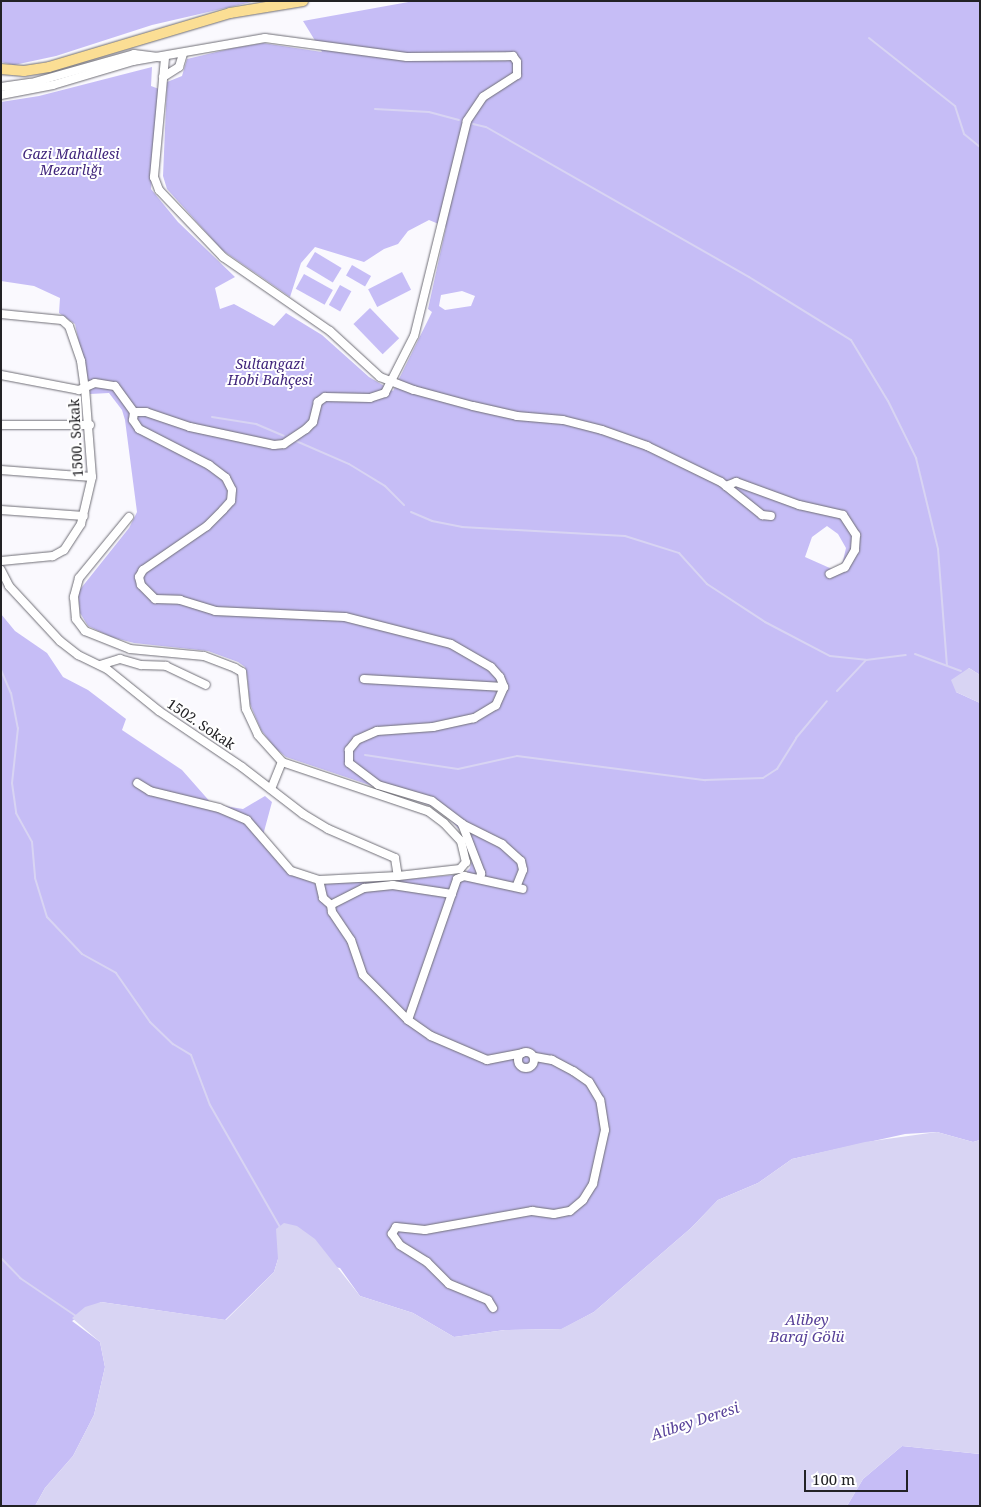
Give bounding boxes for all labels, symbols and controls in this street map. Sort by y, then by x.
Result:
park label: Gazi Mahallesi Mezarlığı [22,146,120,178]
park label: Sultangazi Hobi Bahçesi [227,356,313,388]
street label: 1500. Sokak [66,398,86,478]
street label: 1502. Sokak [164,695,238,753]
water label: Alibey Baraj Gölü [769,1310,845,1345]
water label: Alibey Deresi [649,1398,741,1444]
scale bar [806,1460,910,1492]
text: 100 m [812,1469,855,1489]

